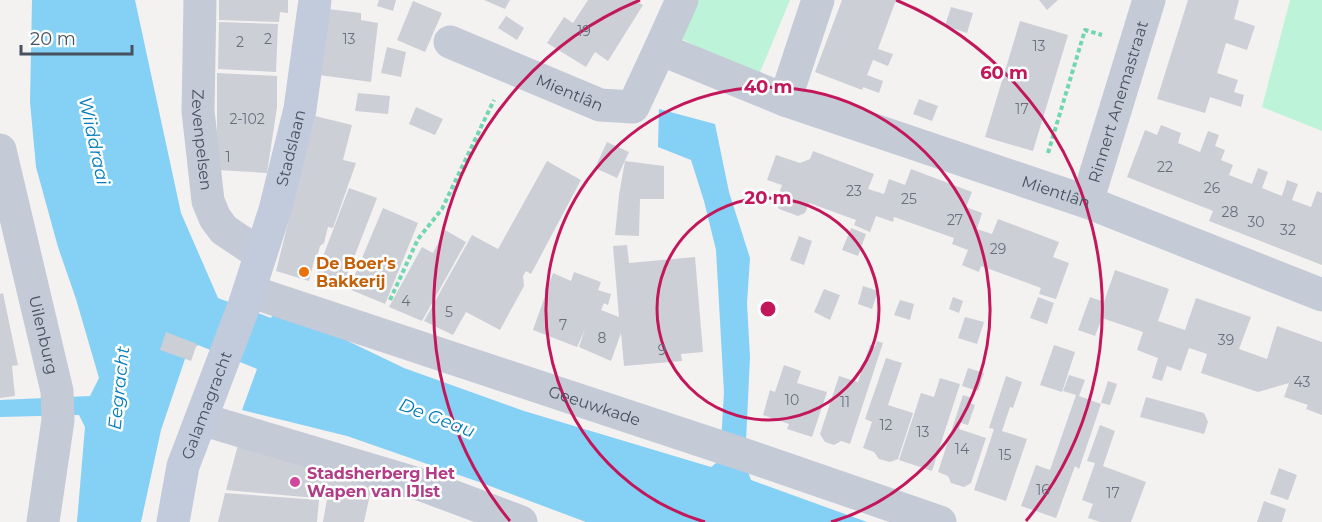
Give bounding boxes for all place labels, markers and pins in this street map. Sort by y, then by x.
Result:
place label: De Boer's Bakkerij [316,254,396,291]
marker: De Boer's Bakkerij [297,265,311,279]
centre of rings [758,299,778,319]
place label: Stadsherberg Het Wapen van IJlst [307,464,455,501]
marker: Stadsherberg Het Wapen van IJlst [288,475,302,489]

